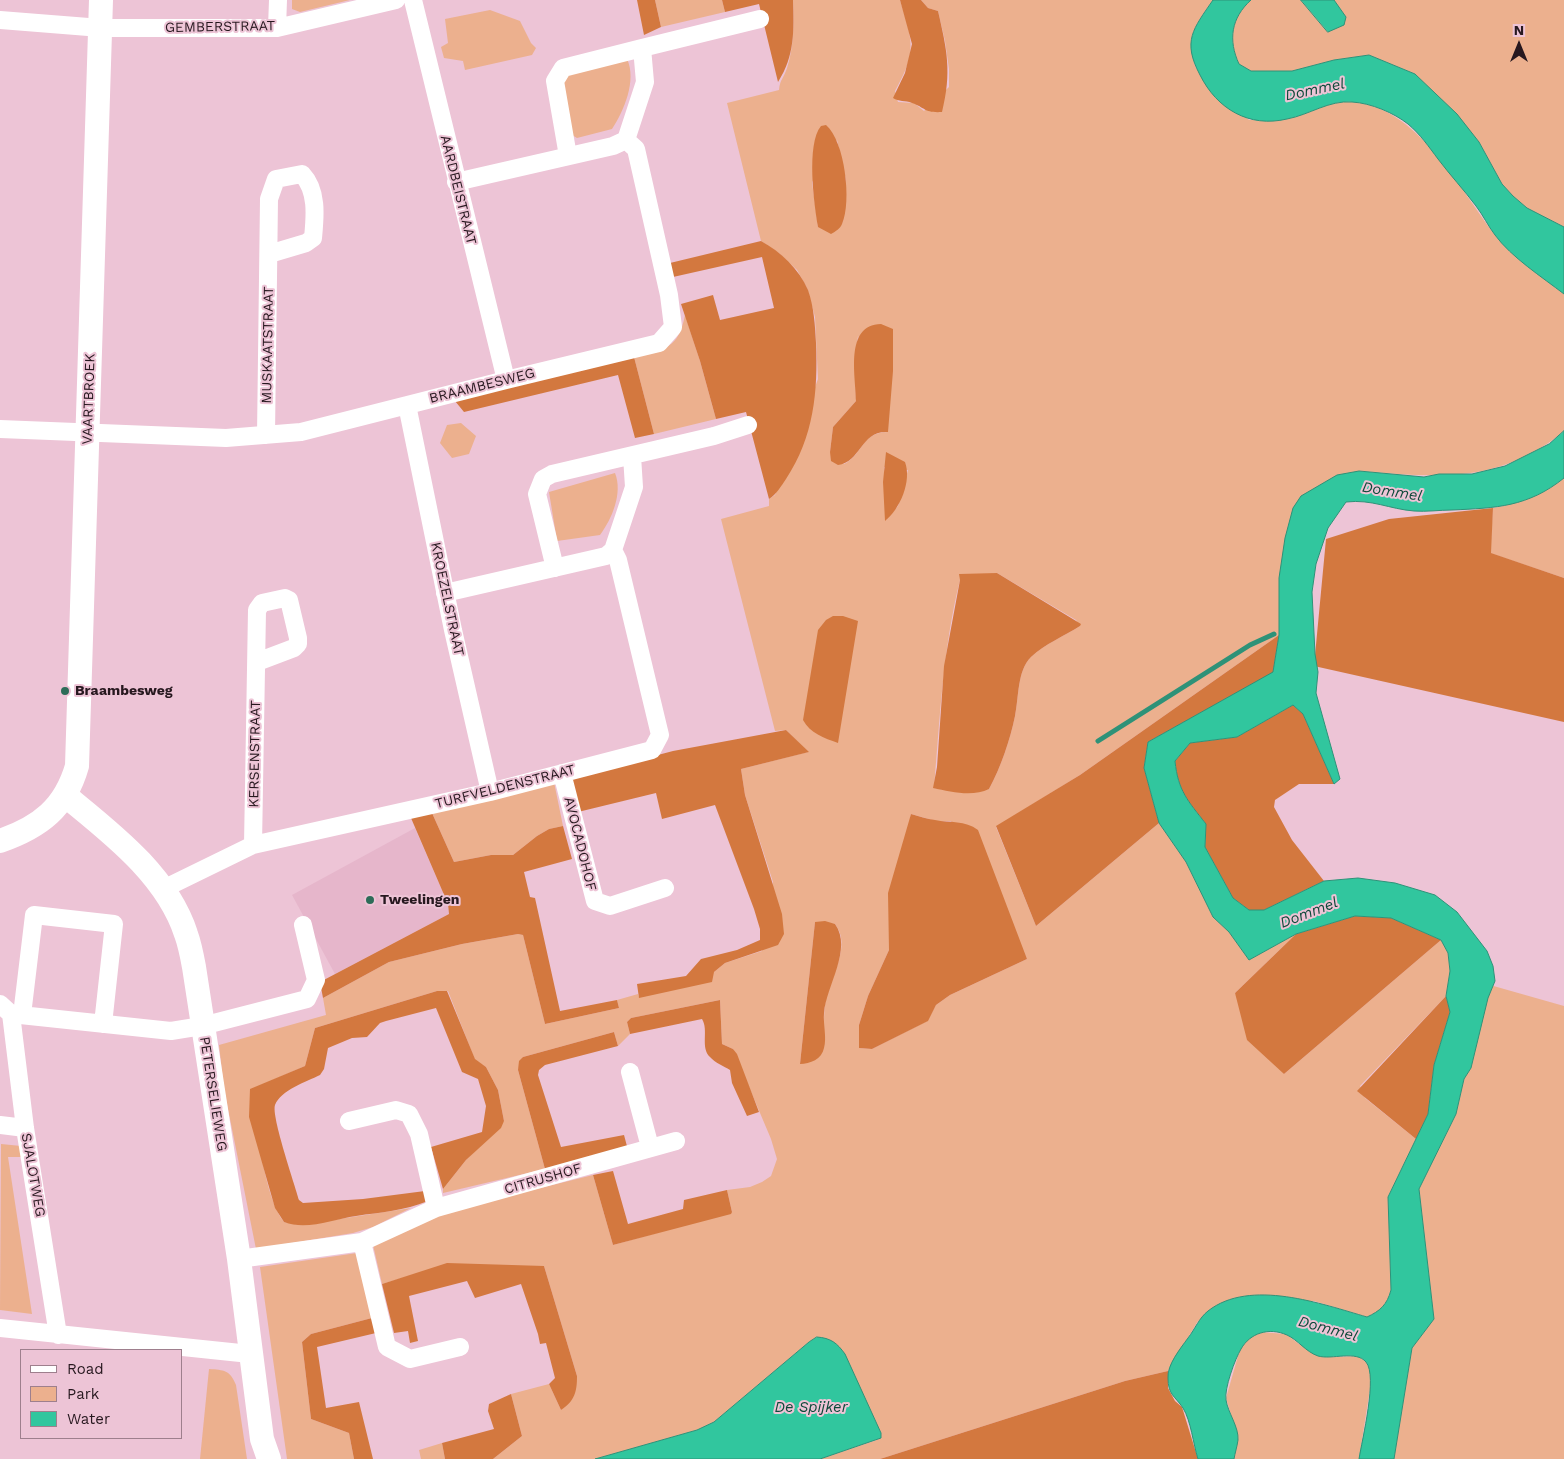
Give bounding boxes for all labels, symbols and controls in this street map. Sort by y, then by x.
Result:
street label: GEMBERSTRAAT [165,18,275,36]
north arrow [1494,20,1544,70]
text: N [1514,22,1524,38]
water label: Dommel [1283,75,1347,105]
street label: AARDBEISTRAAT [436,134,480,246]
street label: MUSKAATSTRAAT [259,286,277,404]
street label: VAARTBROEK [79,353,99,445]
street label: BRAAMBESWEG [427,365,537,407]
water label: Dommel [1361,478,1423,506]
street label: KROEZELSTRAAT [427,541,467,657]
place label: Braambesweg [75,683,173,699]
marker: Braambesweg [59,685,71,697]
street label: KERSENSTRAAT [246,700,264,808]
street label: TURFVELDENSTRAAT [433,761,577,813]
street label: AVOCADOHOF [560,795,600,893]
place label: Tweelingen [380,892,459,908]
marker: Tweelingen [364,894,376,906]
water label: Dommel [1277,894,1341,932]
street label: PETERSELIEWEG [196,1035,230,1153]
street label: SJALOTWEG [17,1132,49,1218]
street label: CITRUSHOF [502,1160,584,1198]
water label: Dommel [1296,1312,1360,1346]
legend [20,1349,182,1439]
text: Road [67,1360,104,1378]
text: Park [67,1385,99,1403]
water label: De Spijker [775,1399,847,1417]
text: Water [67,1410,110,1428]

